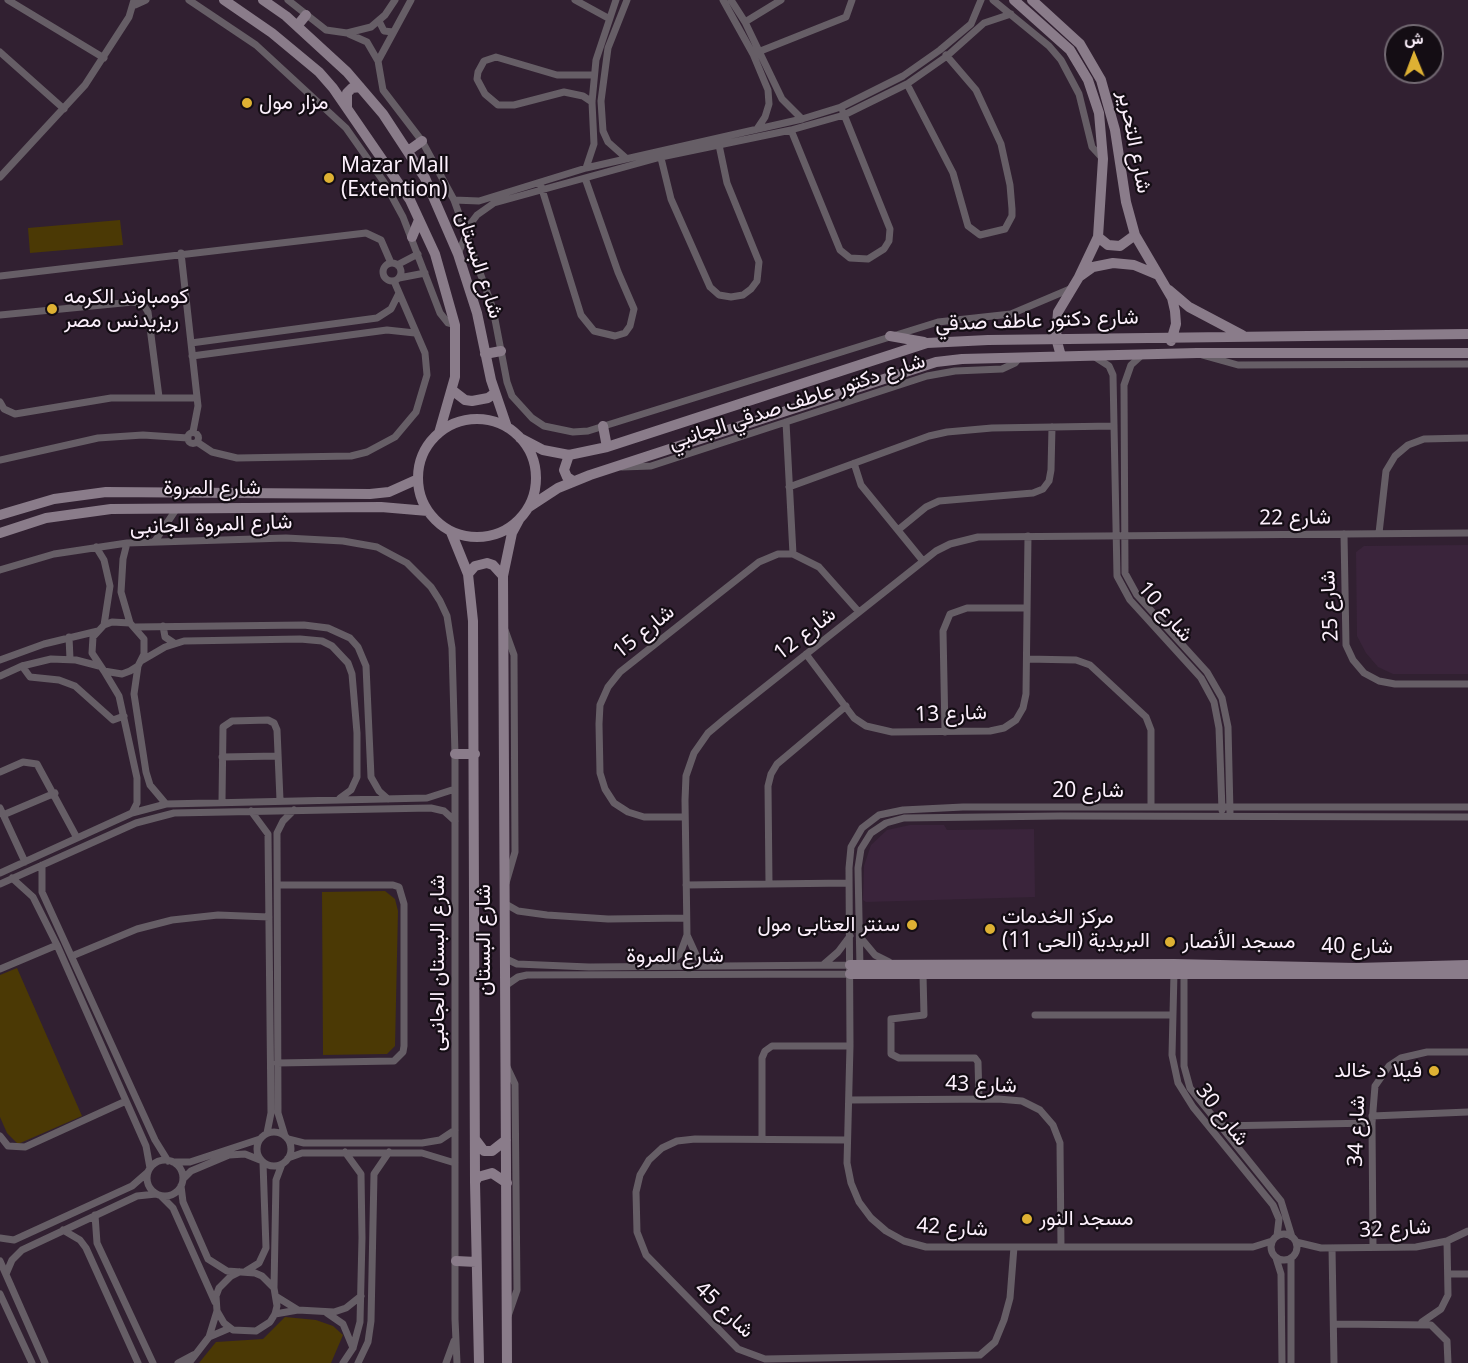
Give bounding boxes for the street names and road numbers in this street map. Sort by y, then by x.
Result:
street label: شارع التحرير [1112,89,1156,195]
street label: شارع البستان [450,208,508,322]
street label: شارع دكتور عاطف صدقي [935,305,1139,337]
street label: شارع دكتور عاطف صدقي الجانبي [665,349,929,455]
street label: شارع المروة [163,475,261,501]
street label: شارع 22 [1259,505,1331,531]
street label: شارع المروة الجانبى [129,510,293,540]
street label: شارع 25 [1316,570,1344,642]
street label: شارع 10 [1132,577,1198,647]
street label: شارع 15 [608,600,680,664]
street label: شارع 12 [769,602,841,666]
street label: شارع 13 [915,700,987,728]
street label: شارع 20 [1052,778,1124,804]
street label: شارع البستان الجانبى [425,875,451,1051]
street label: شارع البستان [471,884,497,996]
street label: شارع 40 [1321,934,1393,960]
street label: شارع المروة [626,943,724,969]
street label: شارع 43 [945,1071,1017,1099]
street label: شارع 30 [1190,1079,1254,1151]
street label: شارع 34 [1343,1095,1371,1167]
street label: شارع 42 [916,1214,988,1242]
street label: شارع 32 [1359,1215,1431,1243]
street label: شارع 45 [689,1276,759,1344]

